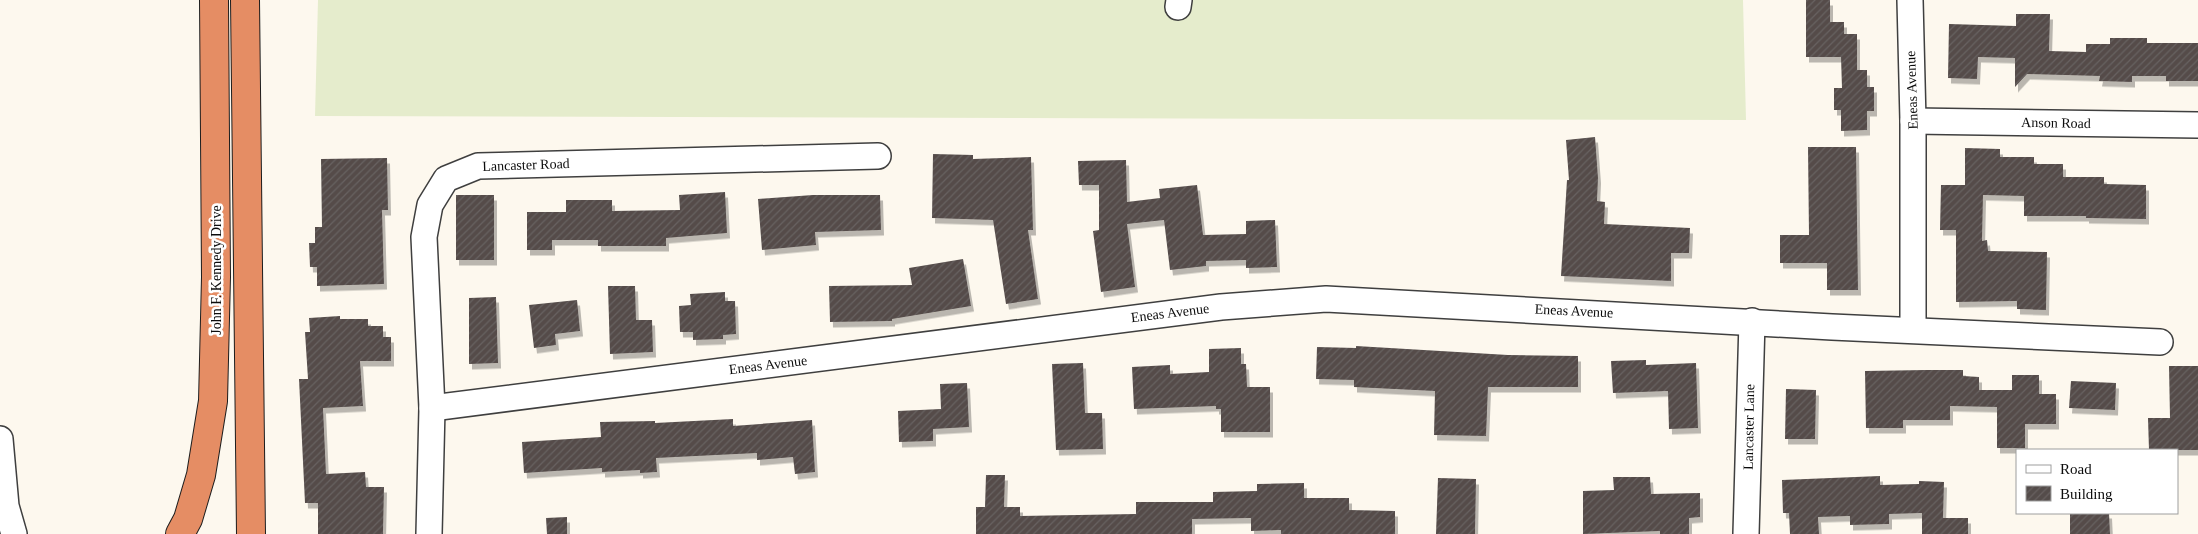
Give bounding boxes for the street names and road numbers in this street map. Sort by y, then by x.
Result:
street label: Eneas Avenue [1903,50,1921,130]
street label: Anson Road [2021,115,2091,131]
street label: Lancaster Road [482,156,570,174]
street label: John F. Kennedy Drive [209,205,224,335]
street label: Eneas Avenue [1130,301,1210,325]
street label: Eneas Avenue [1534,301,1614,321]
street label: Eneas Avenue [728,353,808,377]
street label: Lancaster Lane [1741,384,1757,470]

